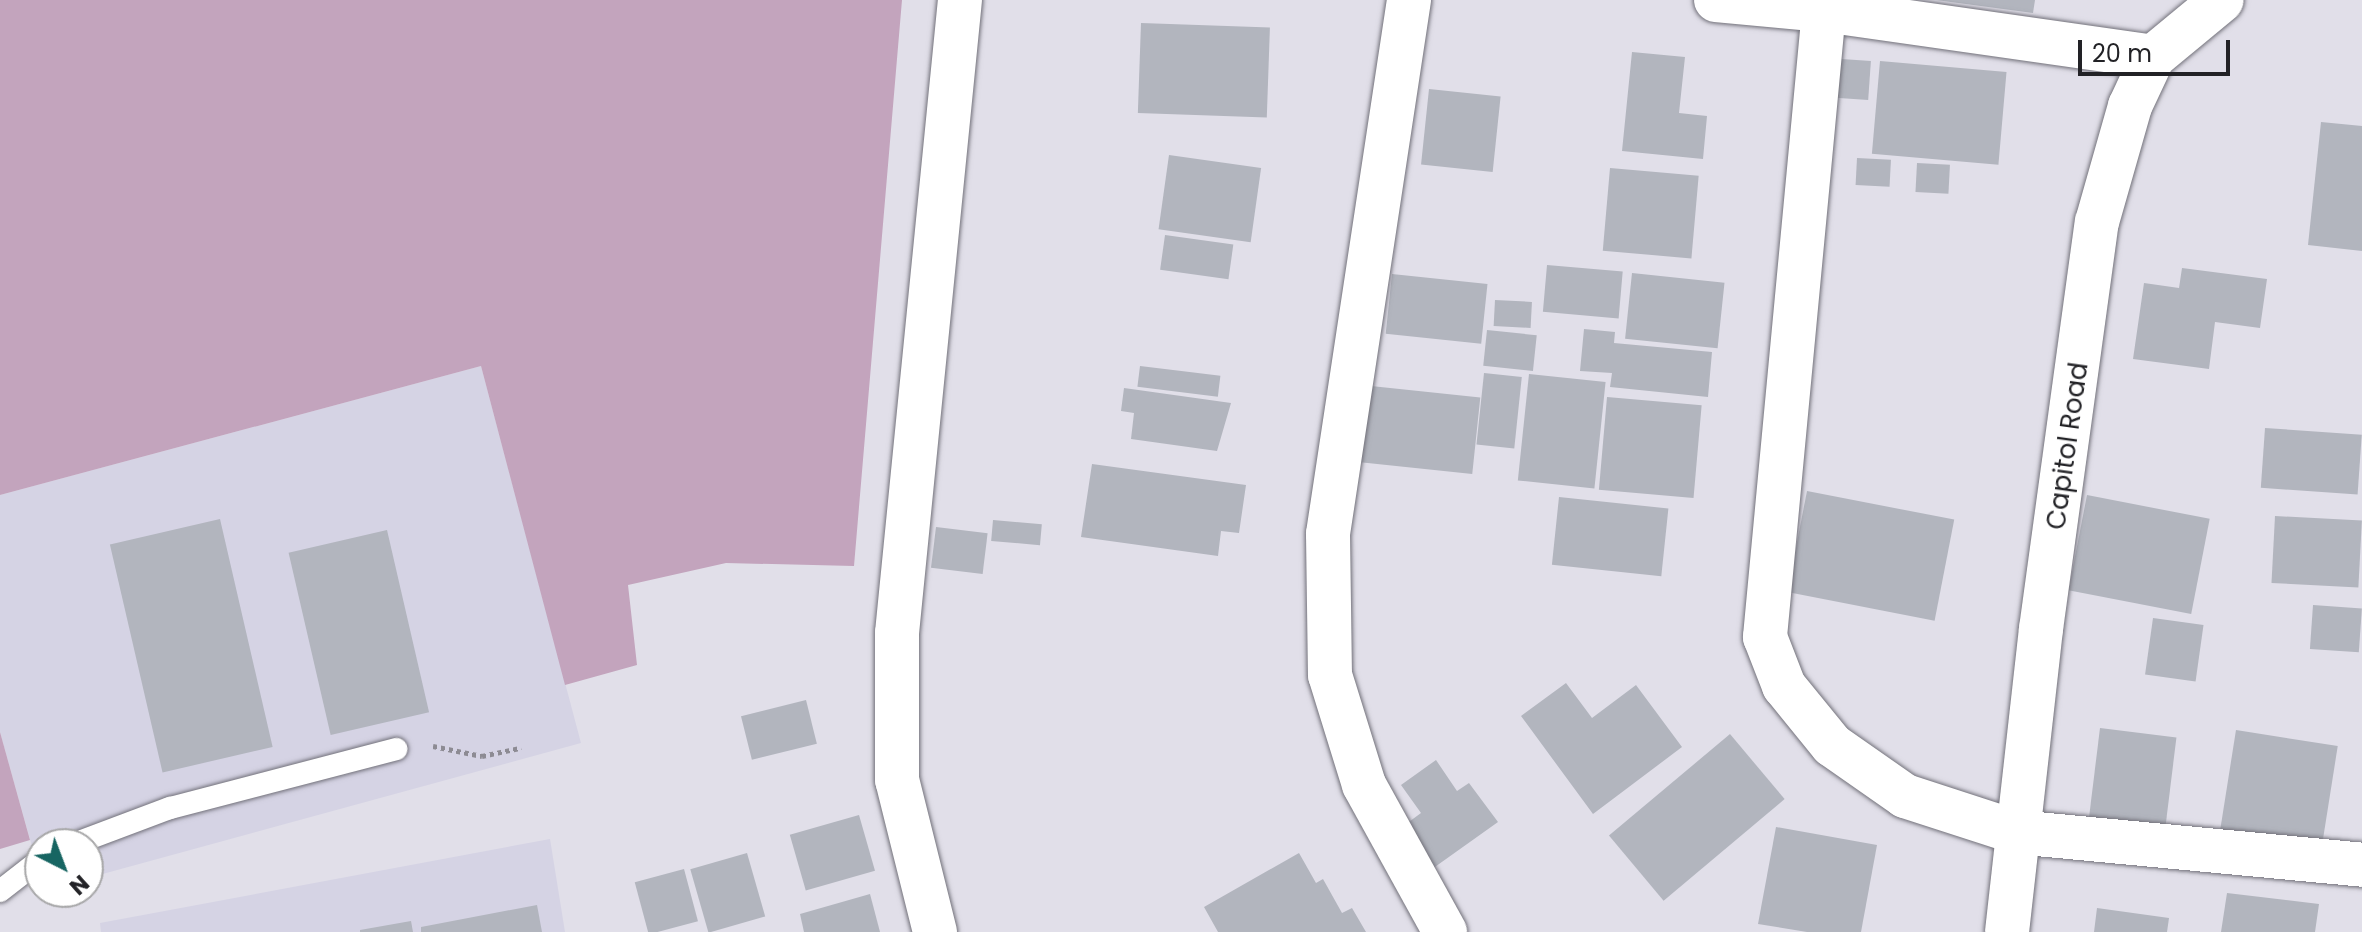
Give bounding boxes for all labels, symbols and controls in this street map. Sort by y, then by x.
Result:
scale bar [2082,24,2234,74]
text: 20 m [2092,37,2152,70]
street label: Capitol Road [2041,360,2095,532]
north arrow [24,828,104,908]
text: N [63,868,96,902]

